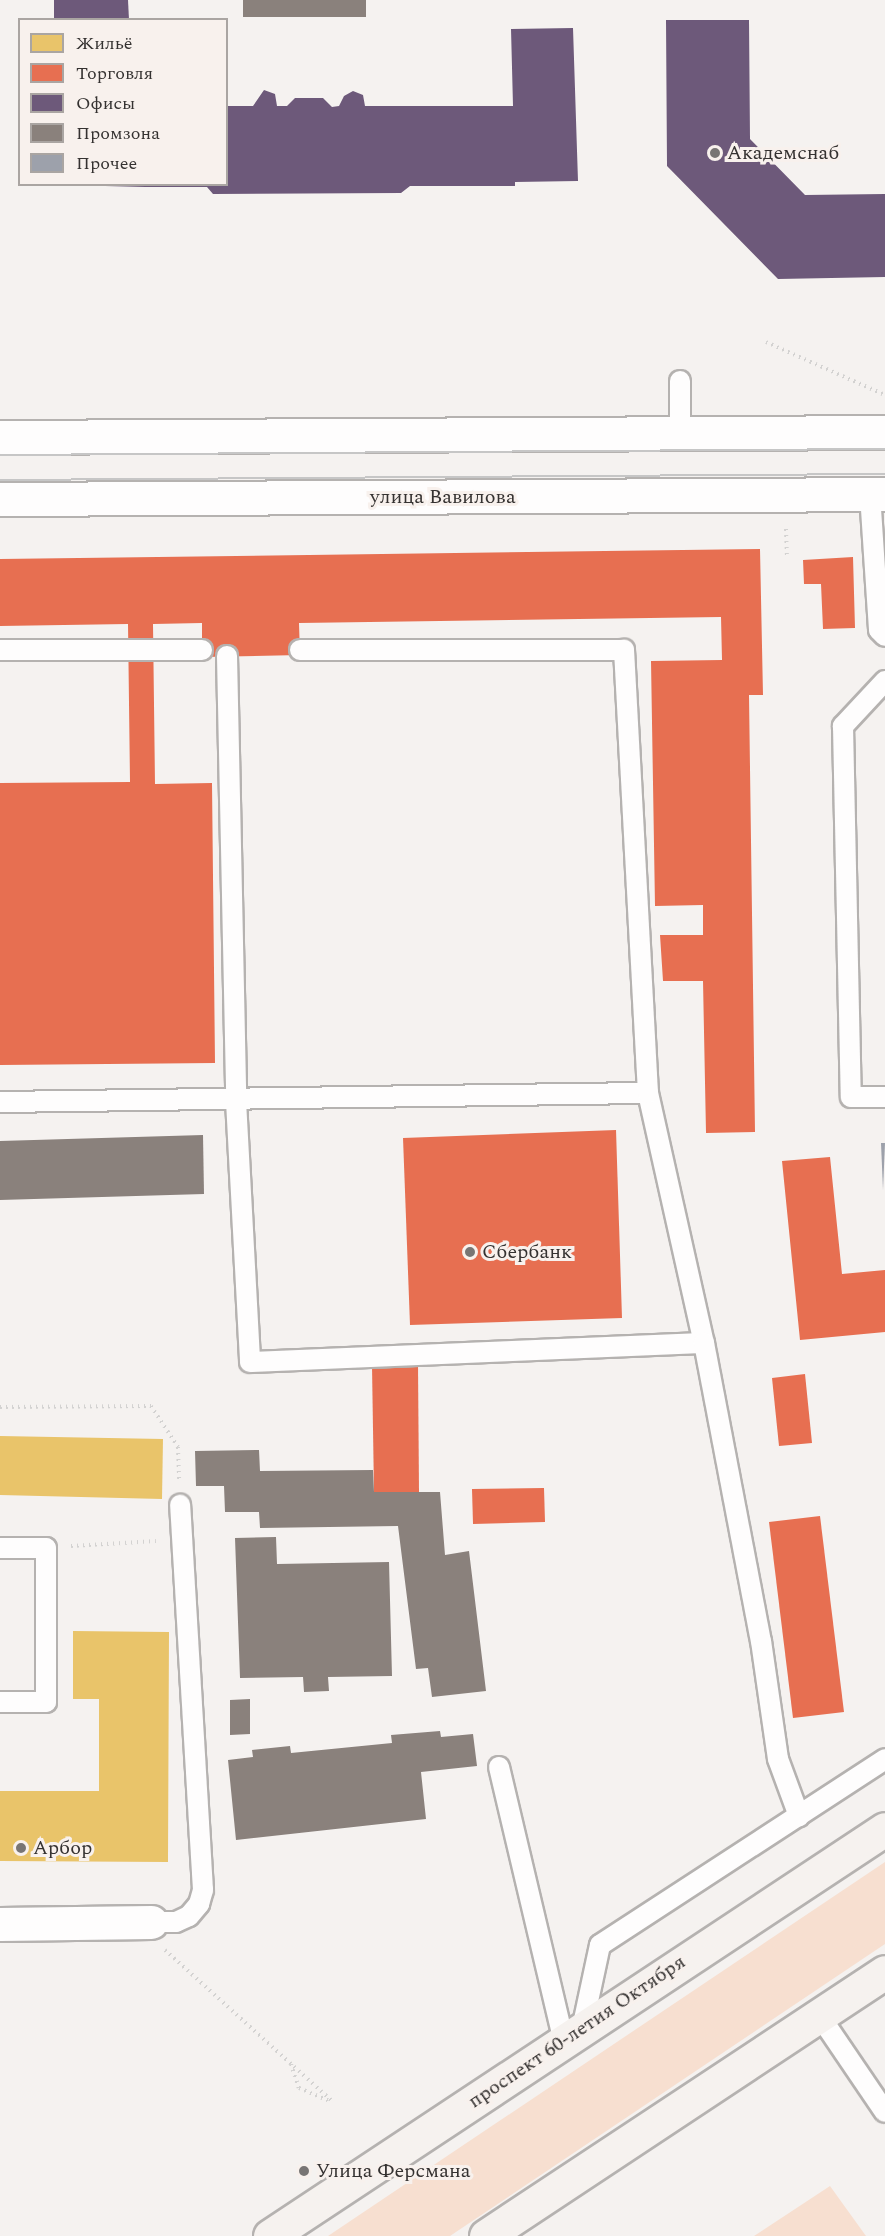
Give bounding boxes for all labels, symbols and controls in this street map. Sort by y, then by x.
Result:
legend [18,18,228,186]
text: Жильё [76,30,132,57]
text: Торговля [76,60,153,87]
text: Офисы [76,90,135,117]
text: Промзона [76,120,160,147]
place label: Академснаб [727,141,839,165]
marker: Академснаб [708,146,722,160]
text: Прочее [76,150,137,177]
street label: улица Вавилова [370,485,516,509]
place label: Сбербанк [482,1240,572,1264]
marker: Сбербанк [463,1245,477,1259]
place label: Арбор [33,1836,92,1860]
marker: Арбор [14,1841,28,1855]
street label: проспект 60-летия Октября [464,1950,690,2114]
place label: Улица Ферсмана [316,2159,471,2183]
marker: Улица Ферсмана [297,2164,311,2178]

